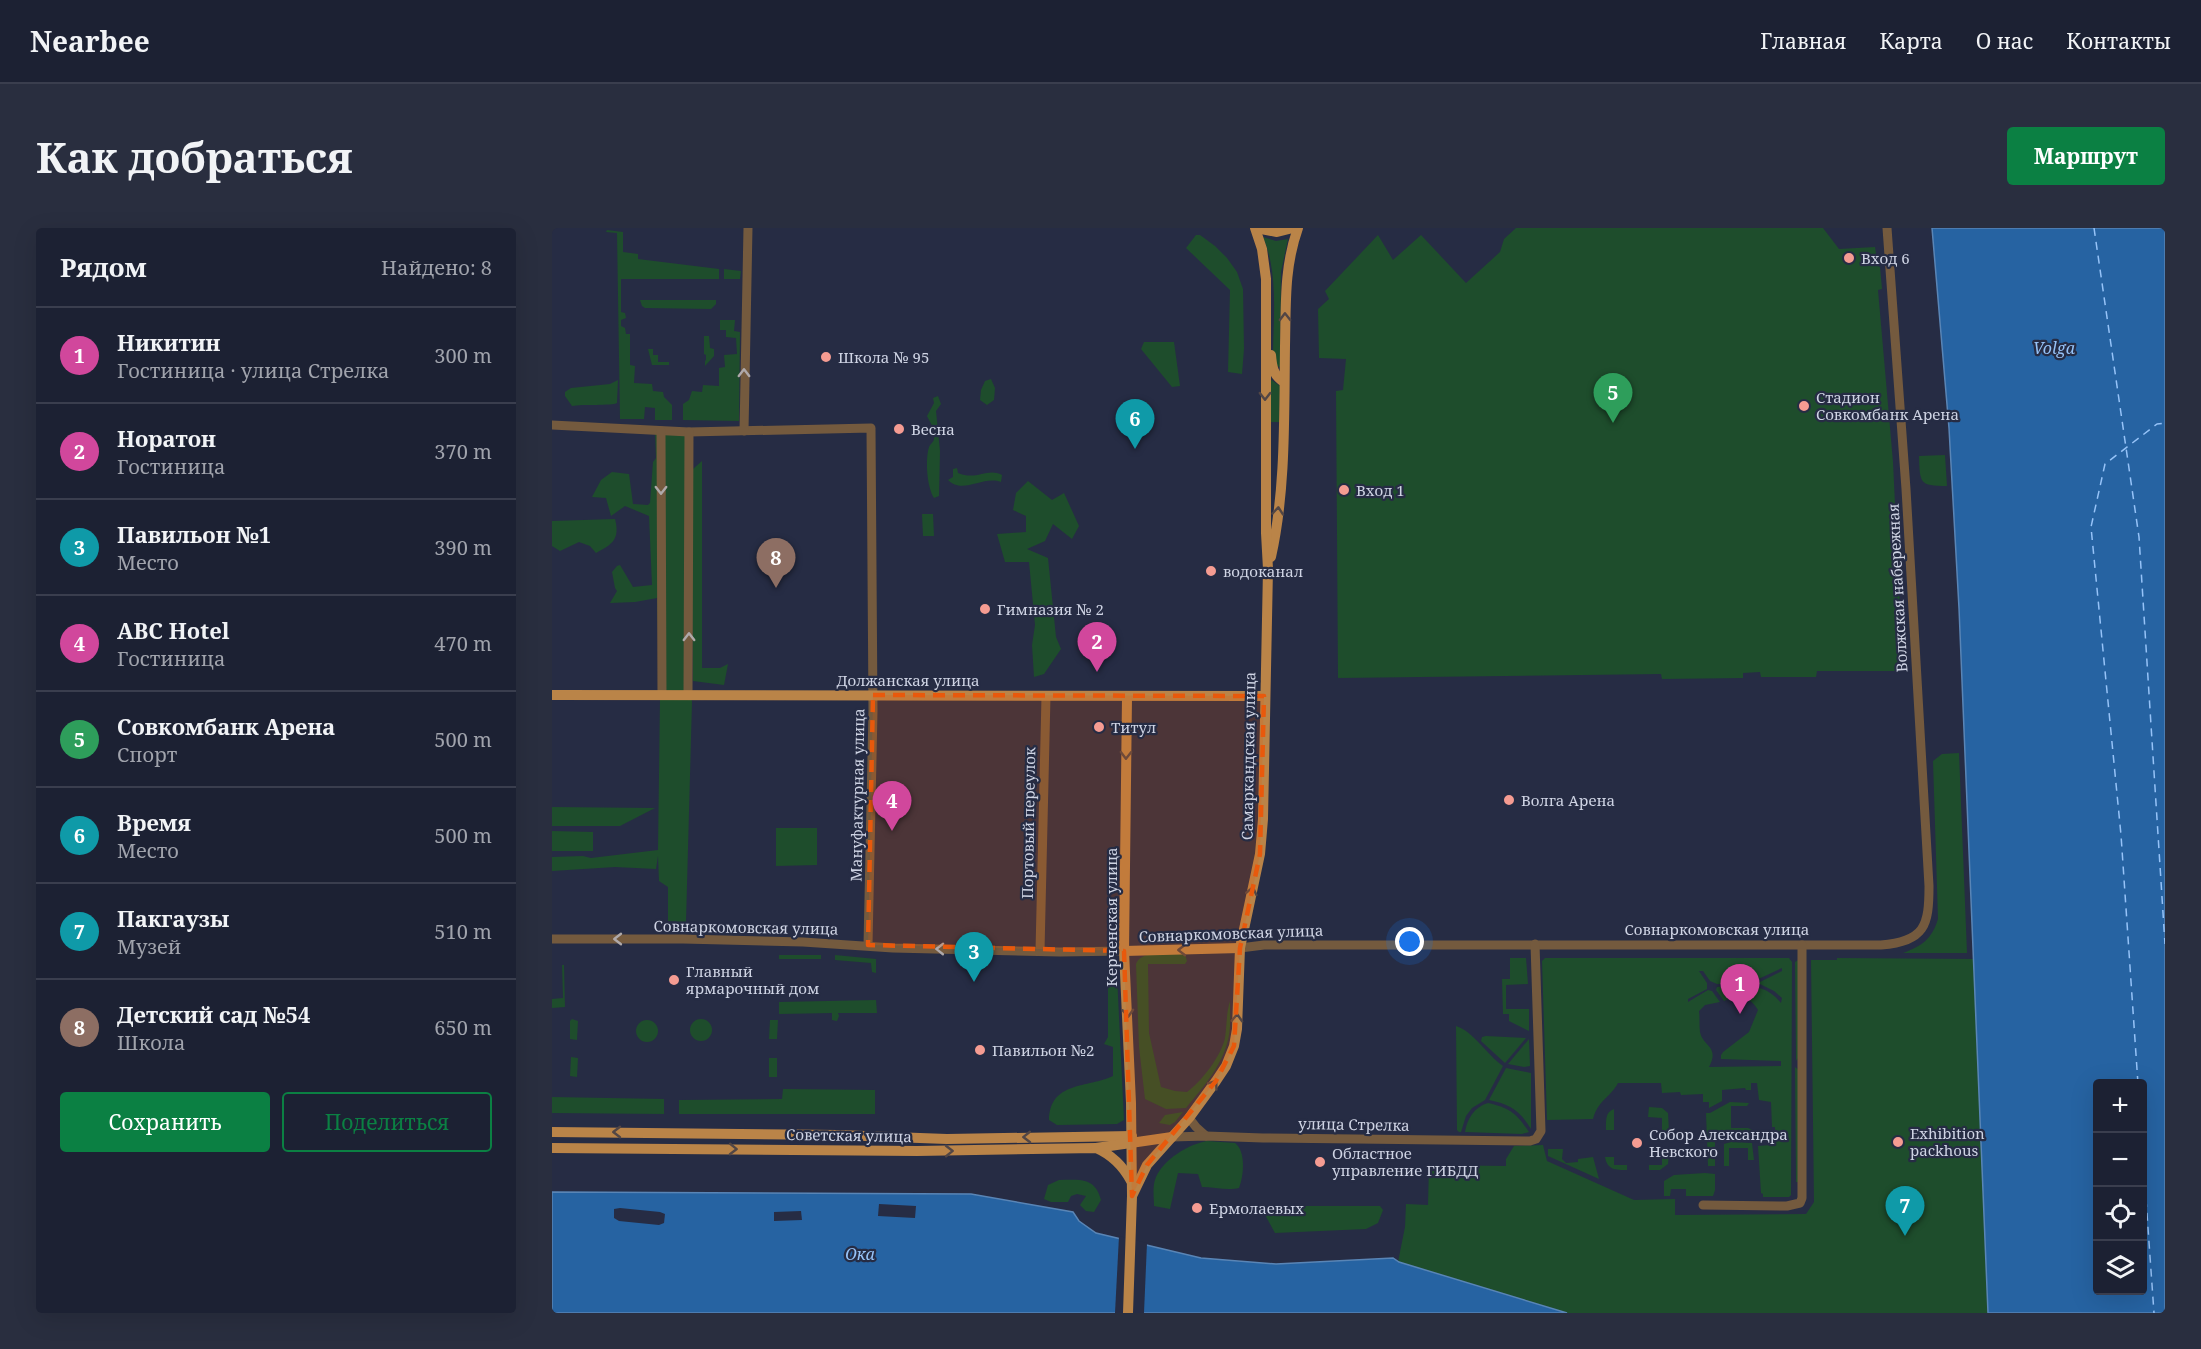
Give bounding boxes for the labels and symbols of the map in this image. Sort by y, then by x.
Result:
place label: Вход 6 [1861,248,1910,268]
marker: Вход 6 [1842,251,1856,265]
one-way arrow [1279,312,1291,321]
water label: Volga [2033,337,2076,359]
place label: Школа № 95 [838,347,929,367]
marker: Школа № 95 [819,350,833,364]
one-way arrow [738,368,750,377]
pin: 5 [1594,374,1632,423]
place label: Стадион Совкомбанк Арена [1816,387,1959,424]
one-way arrow [1259,391,1271,400]
marker: Стадион Совкомбанк Арена [1797,399,1811,413]
pin: 6 [1116,400,1154,449]
place label: Весна [911,419,955,439]
marker: Весна [892,422,906,436]
place label: Вход 1 [1356,480,1405,500]
marker: Вход 1 [1337,483,1351,497]
one-way arrow [655,485,667,494]
street label: Волжская набережная [1883,503,1911,673]
one-way arrow [1271,507,1284,516]
pin: 8 [756,538,796,588]
place label: водоканал [1223,561,1303,581]
marker: водоканал [1204,564,1218,578]
place label: Гимназия № 2 [997,599,1104,619]
marker: Гимназия № 2 [978,602,992,616]
pin: 2 [1078,622,1116,672]
one-way arrow [683,632,695,641]
street label: Должанская улица [836,670,980,690]
street label: Самаркандская улица [1237,672,1259,840]
street label: Мануфактурная улица [845,708,869,882]
place label: Титул [1111,717,1156,737]
marker: Титул [1092,720,1106,734]
street label: Портовый переулок [1017,747,1039,899]
one-way arrow [1120,751,1132,760]
pin: 4 [872,782,912,831]
place label: Волга Арена [1521,790,1615,810]
marker: Волга Арена [1502,793,1516,807]
street label: Керченская улица [1101,847,1121,987]
one-way arrow [1245,886,1258,896]
street label: Совнаркомовская улица [653,915,839,939]
street label: Совнаркомовская улица [1625,919,1809,939]
street label: Совнаркомовская улица [1138,920,1324,946]
your location [1395,927,1424,956]
pin: 3 [954,932,994,982]
one-way arrow [614,933,623,945]
one-way arrow [935,943,944,955]
one-way arrow [1178,944,1187,956]
place label: Главный ярмарочный дом [686,961,819,998]
pin: 1 [1720,964,1760,1014]
marker: Главный ярмарочный дом [667,973,681,987]
one-way arrow [1121,1009,1134,1018]
one-way arrow [1231,1013,1244,1022]
place label: Павильон №2 [992,1040,1094,1060]
marker: Павильон №2 [973,1043,987,1057]
one-way arrow [1207,1079,1218,1090]
street label: улица Стрелка [1298,1113,1410,1135]
place label: Exhibition packhous [1910,1123,1985,1160]
street label: Советская улица [786,1124,912,1146]
place label: Собор Александра Невского [1649,1124,1788,1161]
one-way arrow [613,1126,622,1138]
one-way arrow [1022,1131,1031,1143]
marker: Exhibition packhous [1891,1135,1905,1149]
marker: Собор Александра Невского [1630,1136,1644,1150]
one-way arrow [728,1143,737,1155]
place label: Областное управление ГИБДД [1332,1143,1478,1180]
one-way arrow [944,1144,953,1157]
marker: Областное управление ГИБДД [1313,1155,1327,1169]
pin: 7 [1886,1186,1924,1236]
place label: Ермолаевых [1209,1198,1304,1218]
marker: Ермолаевых [1190,1201,1204,1215]
water label: Ока [845,1243,875,1265]

